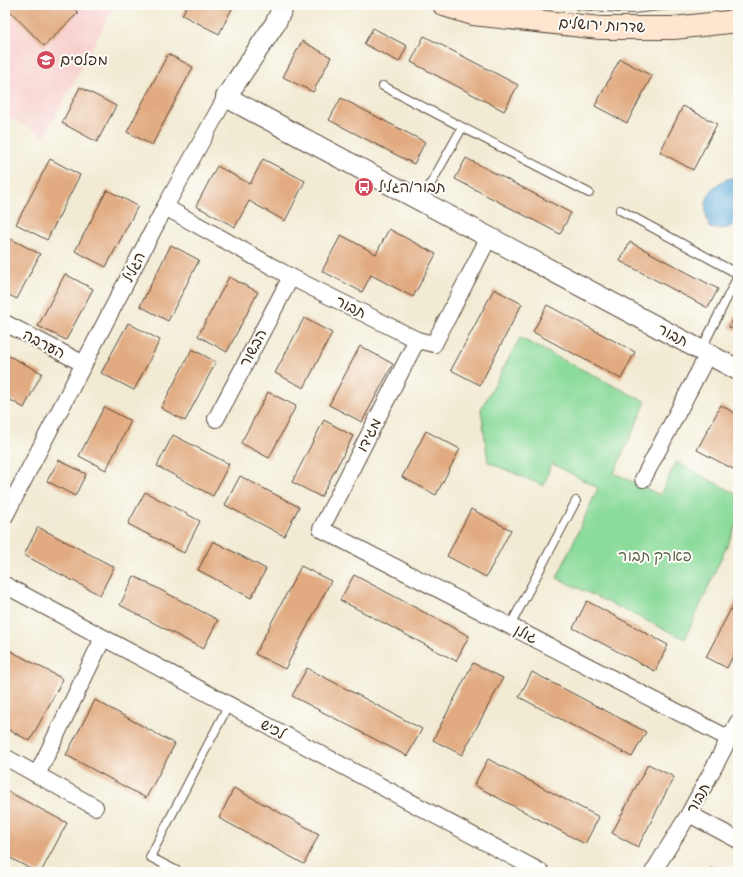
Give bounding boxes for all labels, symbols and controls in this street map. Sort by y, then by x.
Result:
street label: שדרות ירושלים [558,14,646,40]
school or university icon: מפלסים [35,49,57,71]
place label: מפלסים [60,51,108,73]
bus stop icon: תבור/הגליל [353,176,375,198]
place label: תבור/הגליל [378,178,446,200]
street label: הגליל [119,249,153,287]
street label: תבור [331,292,369,326]
street label: תבור [653,320,691,354]
street label: הערבה [18,325,68,366]
street label: הבשור [235,326,274,372]
street label: מגידו [353,415,389,457]
park label: פארק תבור [618,547,692,569]
street label: גולן [510,621,541,651]
street label: לכיש [256,715,289,747]
street label: תבור [682,780,717,818]

